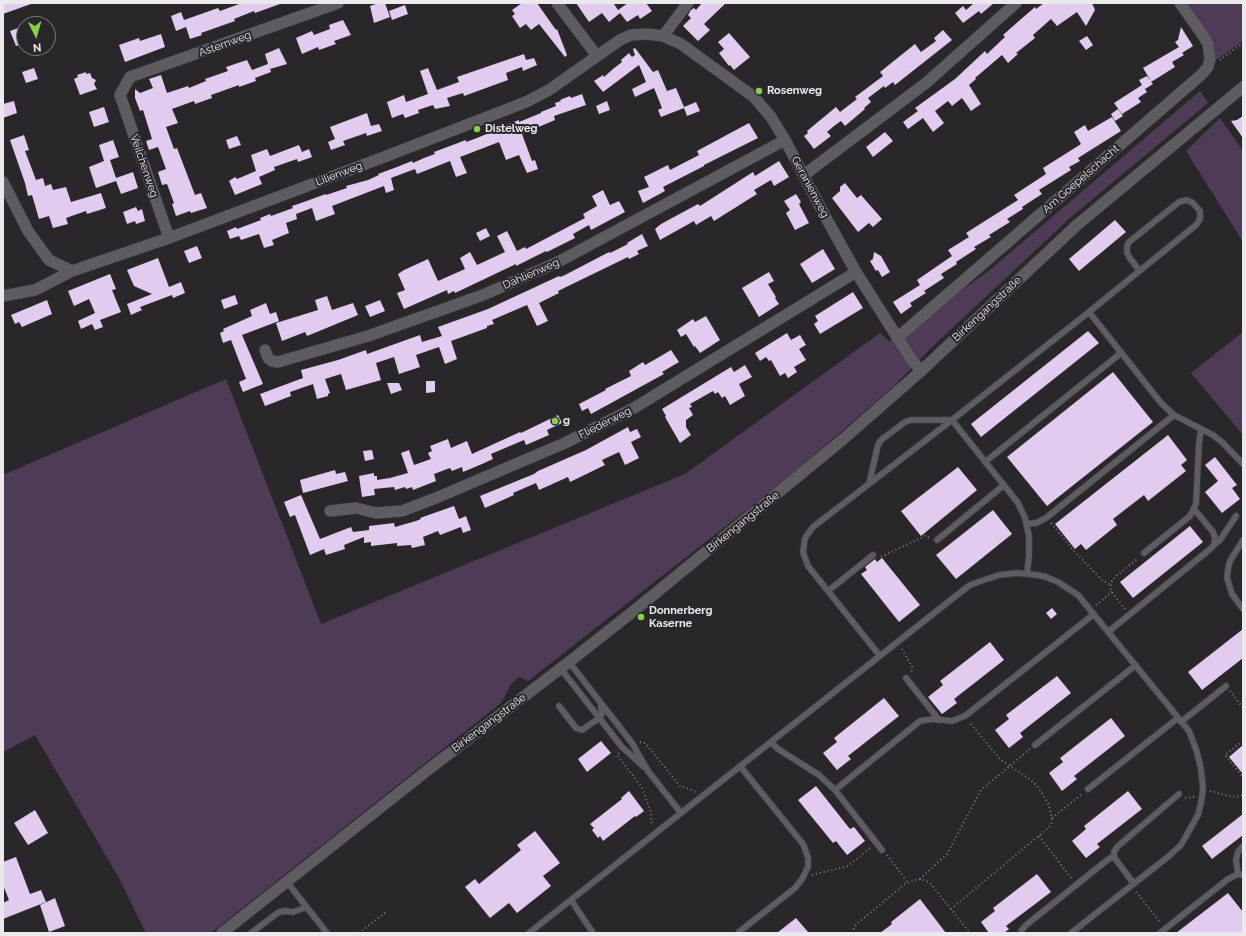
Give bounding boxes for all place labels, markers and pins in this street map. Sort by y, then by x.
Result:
place label: Rosenweg [767,84,822,98]
marker: Rosenweg [754,86,764,96]
place label: Distelweg [485,122,538,136]
marker: Distelweg [472,124,482,134]
place label: g [563,414,570,428]
marker: g [550,416,560,426]
place label: Donnerberg Kaserne [649,604,712,630]
marker: Donnerberg Kaserne [636,612,646,622]

